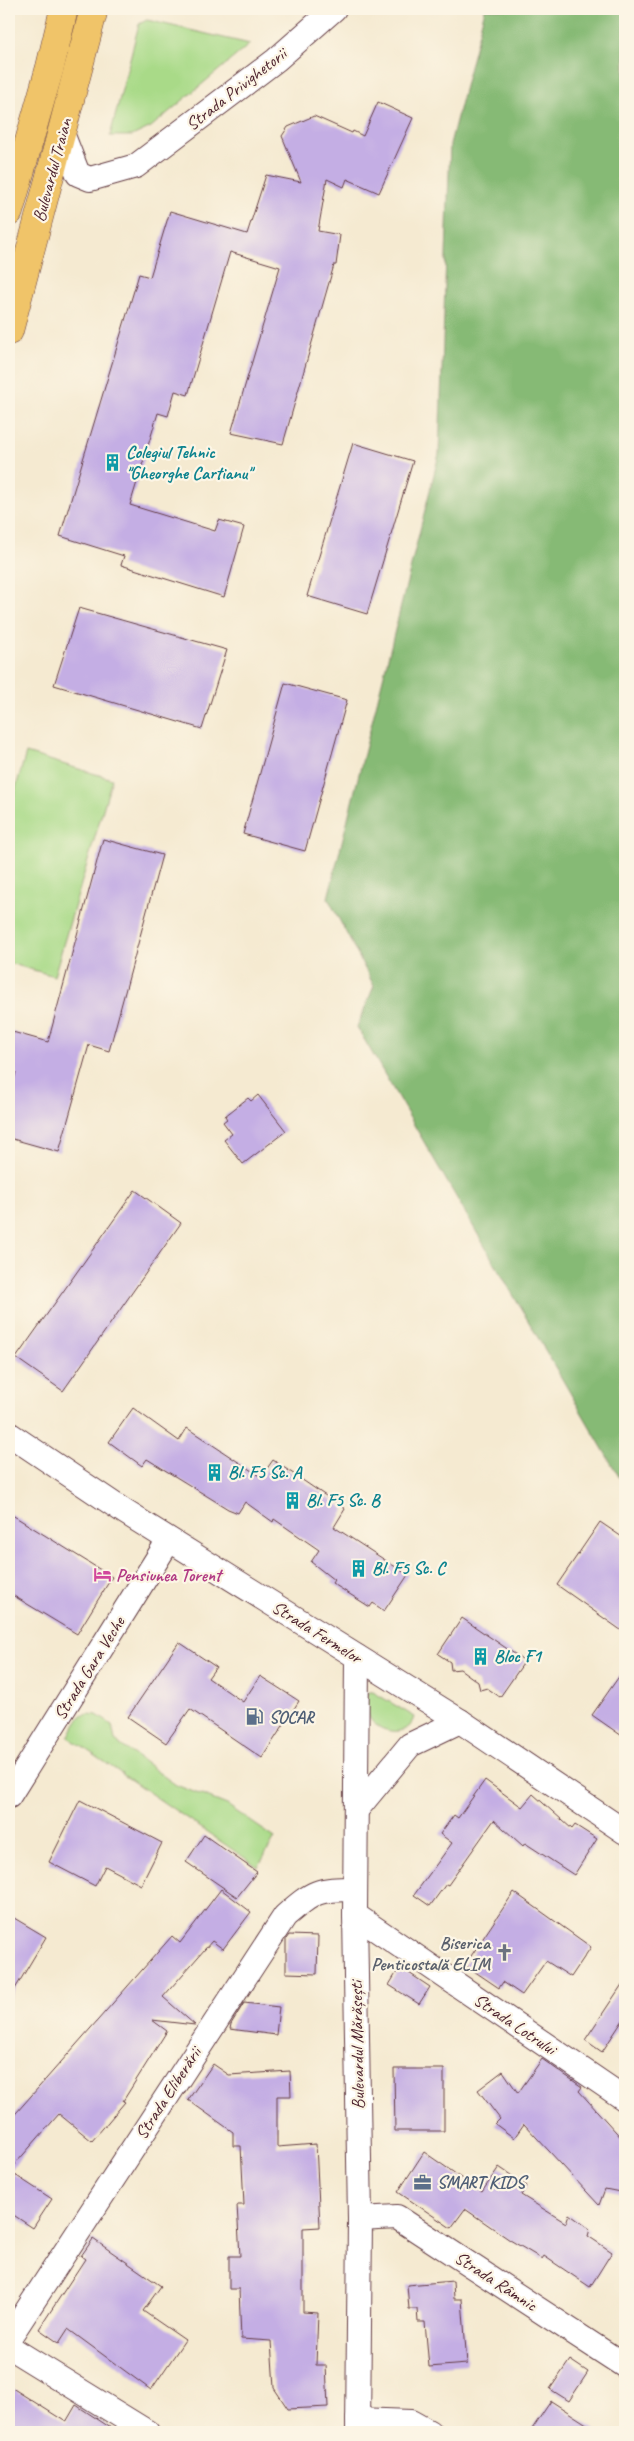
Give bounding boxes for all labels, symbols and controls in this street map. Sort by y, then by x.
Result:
street label: Strada Privighetorii [181,41,293,135]
street label: Bulevardul Traian [28,115,77,224]
place label: Colegiul Tehnic "Gheorghe Cartianu" [126,441,255,484]
building icon: Colegiul Tehnic "Gheorghe Cartianu" [102,452,122,472]
place label: Bl. F5 Sc. A [228,1461,303,1483]
building icon: Bl. F5 Sc. A [204,1462,224,1482]
place label: Bl. F5 Sc. B [306,1489,381,1511]
building icon: Bl. F5 Sc. B [282,1490,302,1510]
place label: Bl. F5 Sc. C [372,1557,447,1579]
building icon: Bl. F5 Sc. C [348,1558,368,1578]
place label: Pensiunea Torent [116,1564,224,1586]
hotel icon: Pensiunea Torent [92,1565,112,1585]
street label: Strada Fermelor [268,1596,368,1670]
street label: Strada Gara Veche [49,1611,130,1724]
place label: Bloc F1 [494,1645,543,1667]
building icon: Bloc F1 [470,1646,490,1666]
place label: SOCAR [269,1706,316,1728]
fuel station icon: SOCAR [245,1707,265,1727]
place label: Biserica Penticostală ELIM [371,1932,492,1975]
church icon: Biserica Penticostală ELIM [494,1943,514,1963]
street label: Bulevardul Mărășești [345,1978,369,2109]
street label: Strada Lotrului [470,1989,562,2061]
street label: Strada Eliberării [130,2041,207,2143]
place label: SMART KIDS [437,2171,529,2193]
office icon: SMART KIDS [413,2172,433,2192]
street label: Strada Râmnic [451,2246,542,2316]

